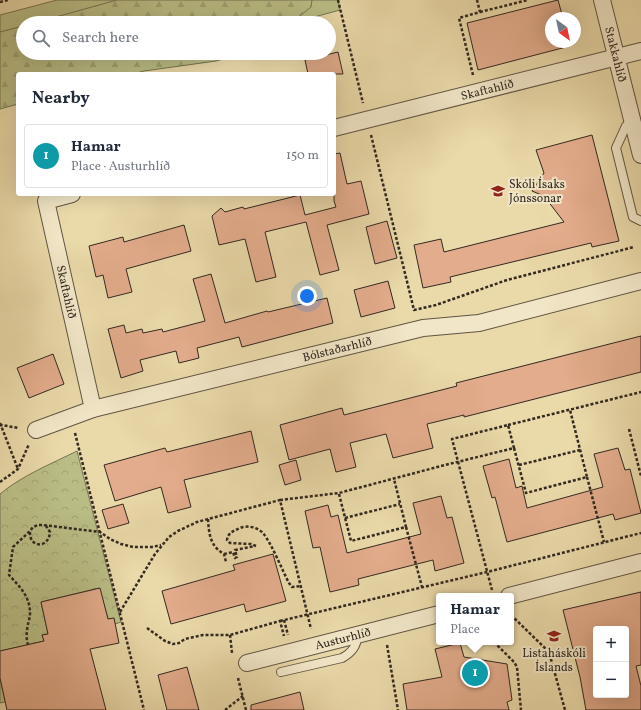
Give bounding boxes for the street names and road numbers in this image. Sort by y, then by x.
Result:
street label: Stakkahlíð [600,25,629,84]
street label: Skaftahlíð [459,76,516,105]
street label: Skaftahlíð [52,264,79,320]
street label: Bólstaðarhlíð [301,334,373,366]
street label: Austurhlíð [314,625,373,654]

